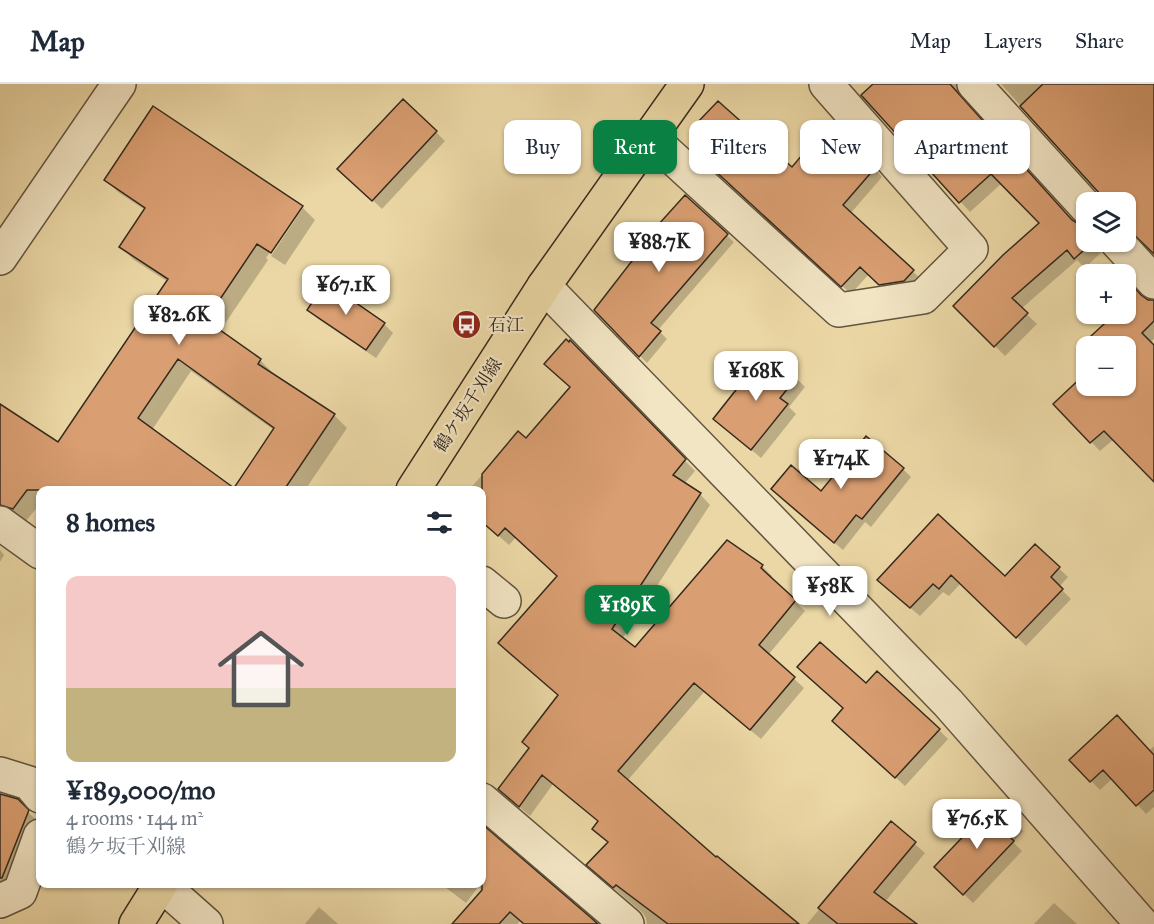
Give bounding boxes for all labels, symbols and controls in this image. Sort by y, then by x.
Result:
text: Map [30,24,85,59]
text: Map [910,28,951,54]
text: Layers [984,28,1042,54]
text: Share [1075,28,1124,54]
chip: Buy [504,120,581,174]
chip: Rent [593,120,677,174]
chip: Filters [689,120,788,174]
chip: New [800,120,882,174]
chip: Apartment [894,120,1030,174]
map controls [1076,192,1136,396]
button: layers [1076,192,1136,252]
pin: ¥88.7K [610,222,708,273]
text: ¥88.7K [628,229,690,253]
button: + [1076,264,1136,324]
pin: ¥67.1K [297,265,395,316]
text: ¥67.1K [316,272,376,296]
pin: ¥82.6K [130,295,228,346]
text: ¥82.6K [148,302,210,326]
bus stop icon: 石江 [451,309,483,341]
place label: 石江 [488,314,524,336]
button: − [1076,336,1136,396]
pin: ¥168K [714,351,798,402]
street label: 鶴ケ坂千刈線 [429,354,507,456]
text: ¥168K [728,358,784,382]
pin: ¥174K [799,439,883,490]
text: ¥174K [813,446,869,470]
text: 8 homes [66,506,155,538]
icon: filters [423,506,456,539]
pin: ¥58K [794,566,866,617]
text: ¥58K [806,573,854,597]
pin: ¥189K [585,585,669,636]
text: ¥189K [599,592,655,616]
icon: home [207,615,315,723]
text: ¥189,000/mo [66,774,215,806]
pin: ¥76.5K [928,799,1026,850]
text: 4 rooms · 144 m² [66,806,203,830]
text: ¥76.5K [946,806,1008,830]
text: 鶴ケ坂千刈線 [66,834,186,858]

